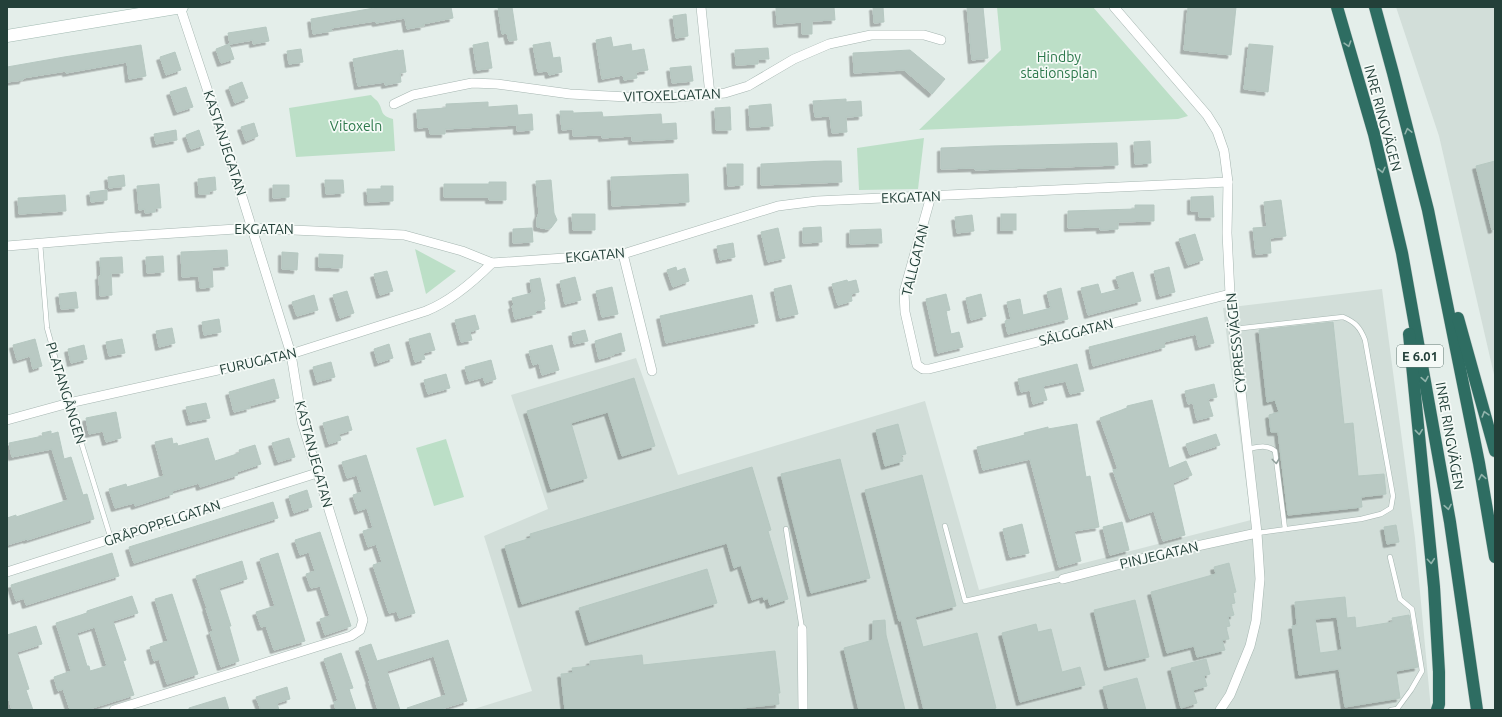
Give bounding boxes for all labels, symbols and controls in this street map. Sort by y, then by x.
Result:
one-way arrow [1343,41,1352,48]
park label: Hindby stationsplan [1021,49,1098,81]
street label: INRE RINGVÄGEN [1361,63,1405,173]
street label: VITOXELGATAN [623,85,721,105]
street label: KASTANJEGATAN [200,88,250,198]
park label: Vitoxeln [330,118,382,134]
one-way arrow [1405,127,1413,134]
one-way arrow [1377,166,1386,173]
street label: EKGATAN [881,188,941,206]
street label: EKGATAN [234,221,294,237]
street label: TALLGATAN [898,222,932,298]
street label: EKGATAN [565,244,625,266]
street label: CYPRESSVÄGEN [1223,292,1249,394]
street label: SÄLGGATAN [1037,315,1115,349]
street label: PLATANGÅNGEN [43,340,89,446]
street label: FURUGATAN [218,344,298,378]
road number: E 6.01 [1397,345,1443,367]
one-way arrow [1420,376,1428,382]
street label: INRE RINGVÄGEN [1433,381,1467,491]
street label: KASTANJEGATAN [292,399,336,509]
one-way arrow [1481,410,1490,417]
one-way arrow [1414,429,1423,435]
one-way arrow [1272,458,1281,464]
one-way arrow [1478,474,1486,480]
street label: GRÅPOPPELGATAN [102,497,222,549]
one-way arrow [1443,504,1451,510]
street label: PINJEGATAN [1118,538,1200,572]
one-way arrow [1427,558,1436,564]

